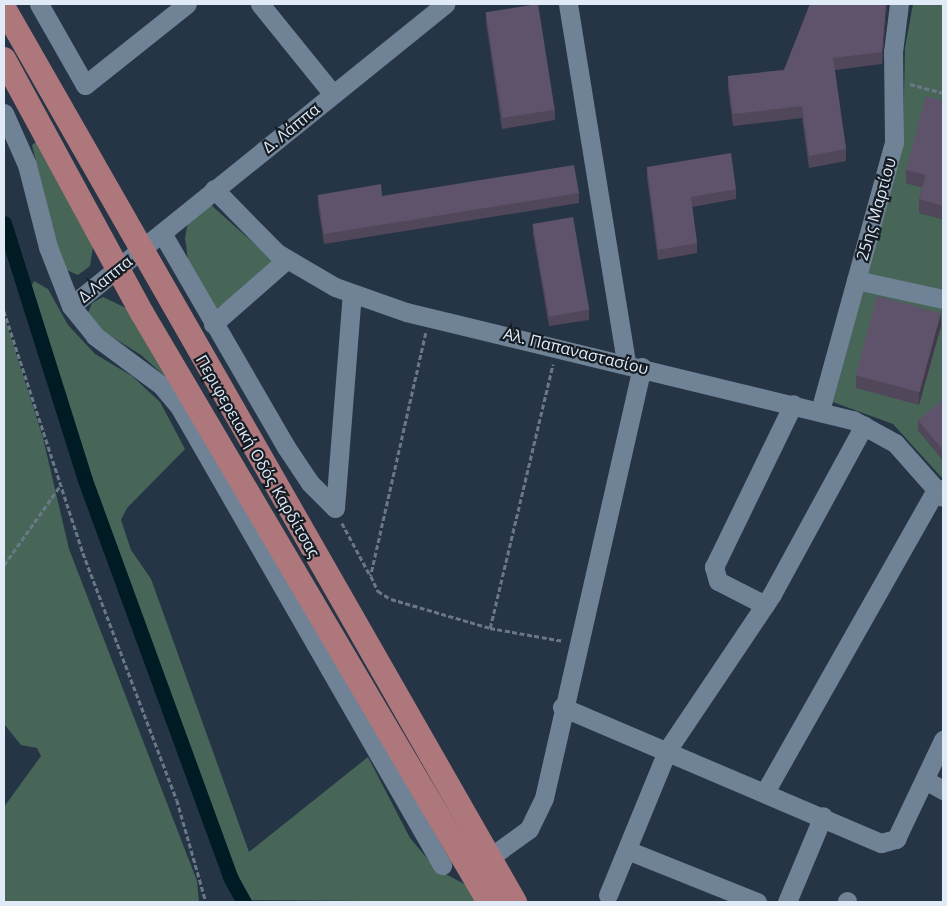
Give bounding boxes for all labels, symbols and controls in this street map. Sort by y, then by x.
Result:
street label: Δ. Λάππα [259,99,323,157]
street label: 25ης Μαρτίου [852,155,900,263]
street label: Δ.Λαππα [74,252,136,306]
street label: Αλ. Παπαναστασίου [501,324,651,378]
street label: Περιφερειακή Οδός Καρδίτσας [192,351,324,561]

